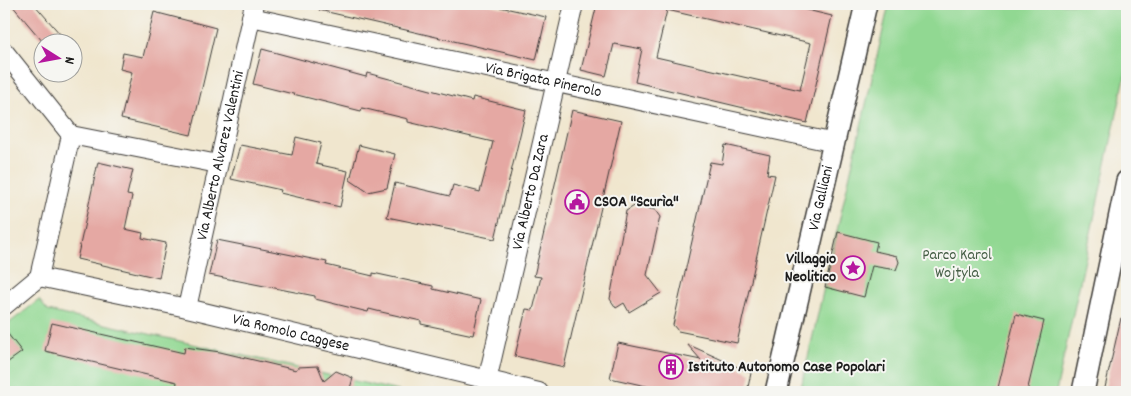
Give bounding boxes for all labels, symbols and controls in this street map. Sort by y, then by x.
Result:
north arrow [32,32,82,82]
text: N [58,55,79,65]
street label: Via Brigata Pinerolo [483,56,604,104]
street label: Via Alberto Alvarez Valentini [191,69,250,243]
street label: Via Alberto Da Zara [506,131,555,252]
street label: Via Galliani [802,163,840,233]
public building icon: CSOA "Scurìa" [564,189,590,215]
place label: CSOA "Scurìa" [594,191,679,214]
park label: Parco Karol Wojtyla [922,244,992,285]
place label: Villaggio Neolitico [785,248,836,289]
place icon: Villaggio Neolitico [840,255,866,281]
street label: Via Romolo Caggese [230,308,352,358]
building icon: Istituto Autonomo Case Popolari [658,354,684,380]
place label: Istituto Autonomo Case Popolari [688,356,885,379]

